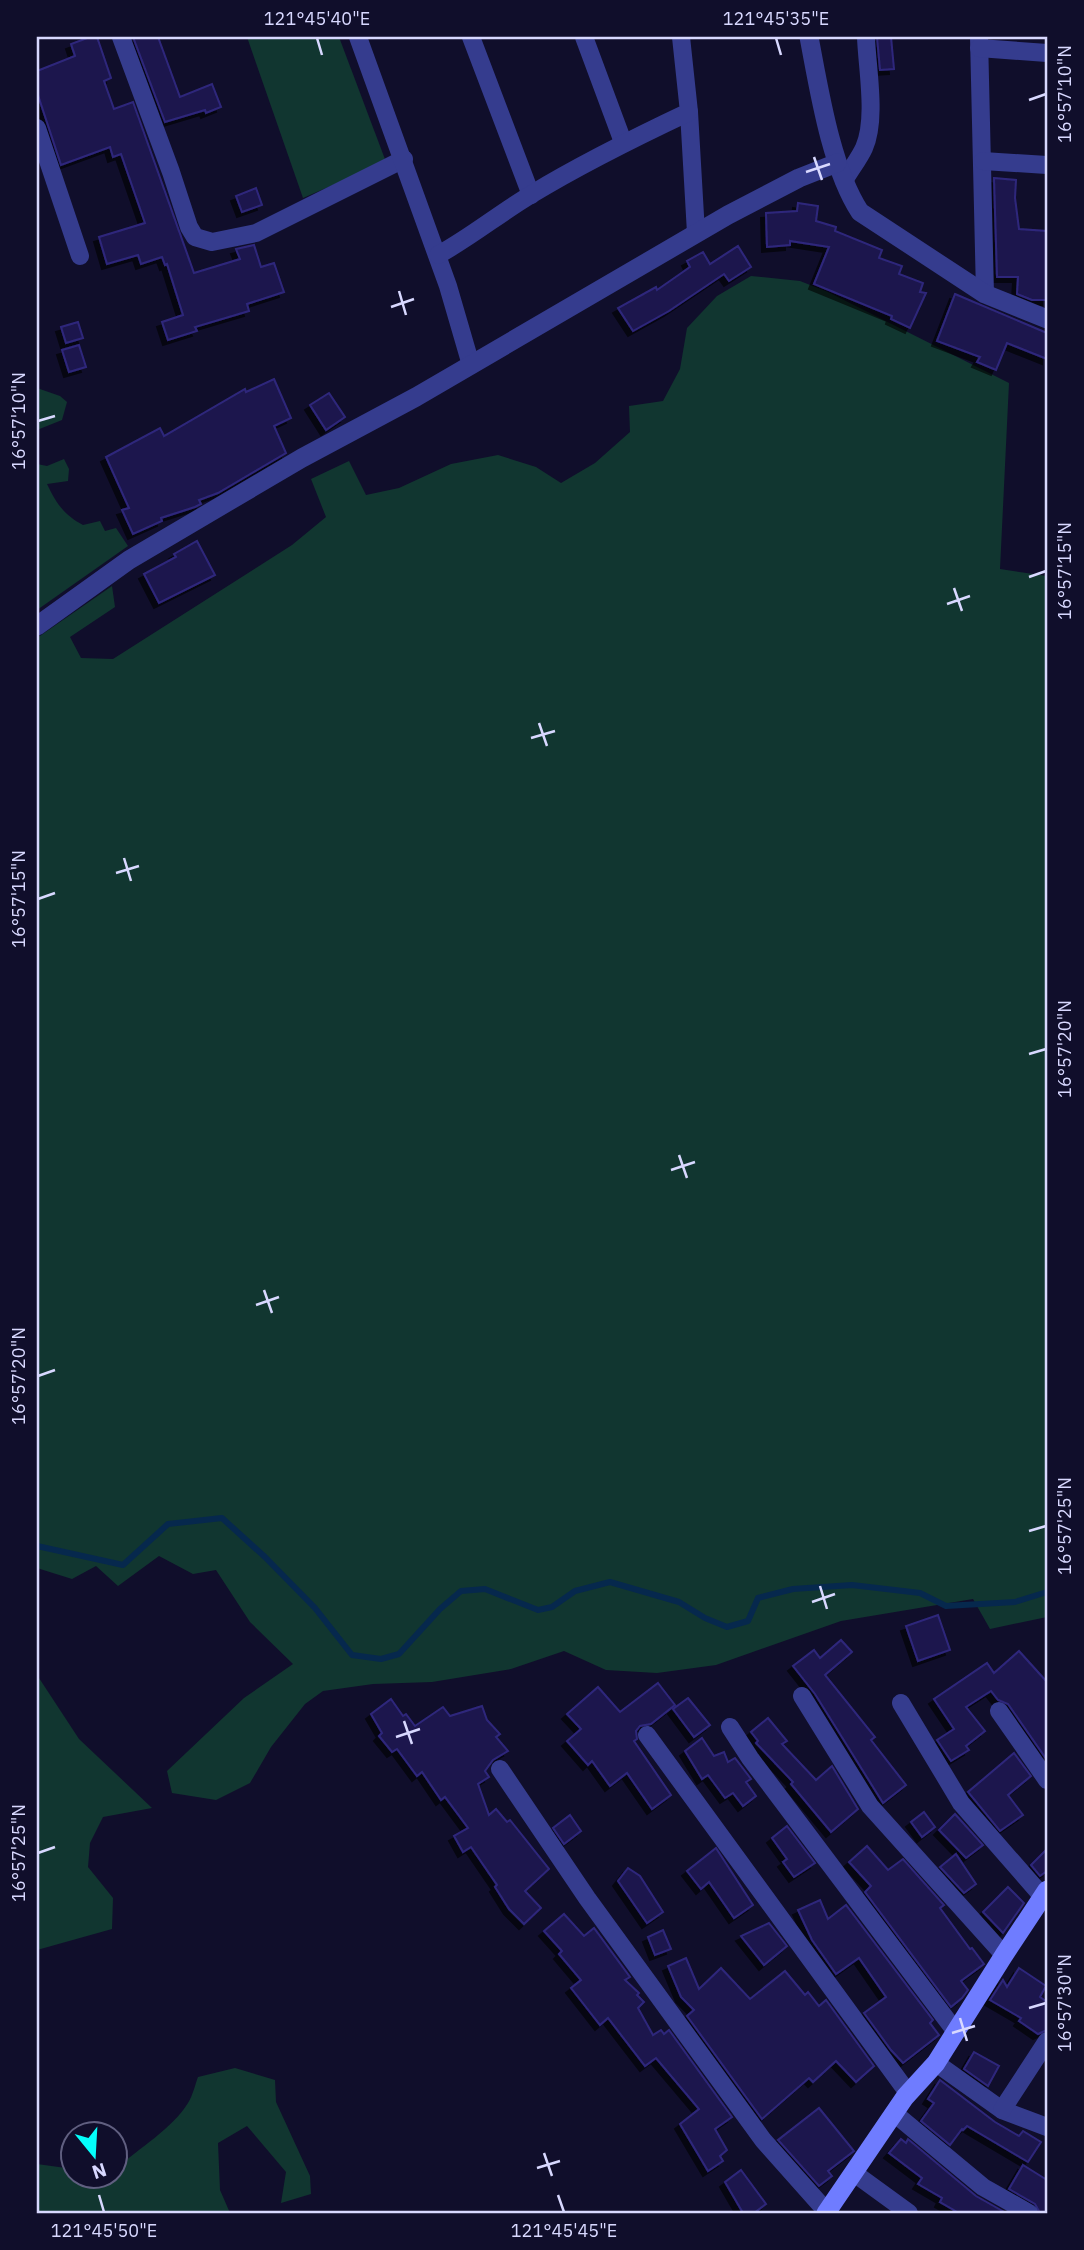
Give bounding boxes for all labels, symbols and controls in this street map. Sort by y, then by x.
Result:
text: 121°45'40"E [264,7,370,30]
text: 121°45'35"E [723,7,829,30]
text: 16°57'10"N [1053,45,1076,143]
text: 16°57'10"N [7,372,30,470]
text: 16°57'15"N [1053,522,1076,620]
text: 16°57'15"N [7,850,30,948]
text: 16°57'20"N [1053,1000,1076,1098]
text: 16°57'20"N [7,1327,30,1425]
text: 16°57'25"N [1053,1477,1076,1575]
text: 16°57'25"N [7,1804,30,1902]
text: 16°57'30"N [1053,1954,1076,2052]
north arrow [60,2120,130,2190]
text: N [89,2158,110,2185]
text: 121°45'50"E [51,2219,157,2242]
text: 121°45'45"E [511,2219,617,2242]

